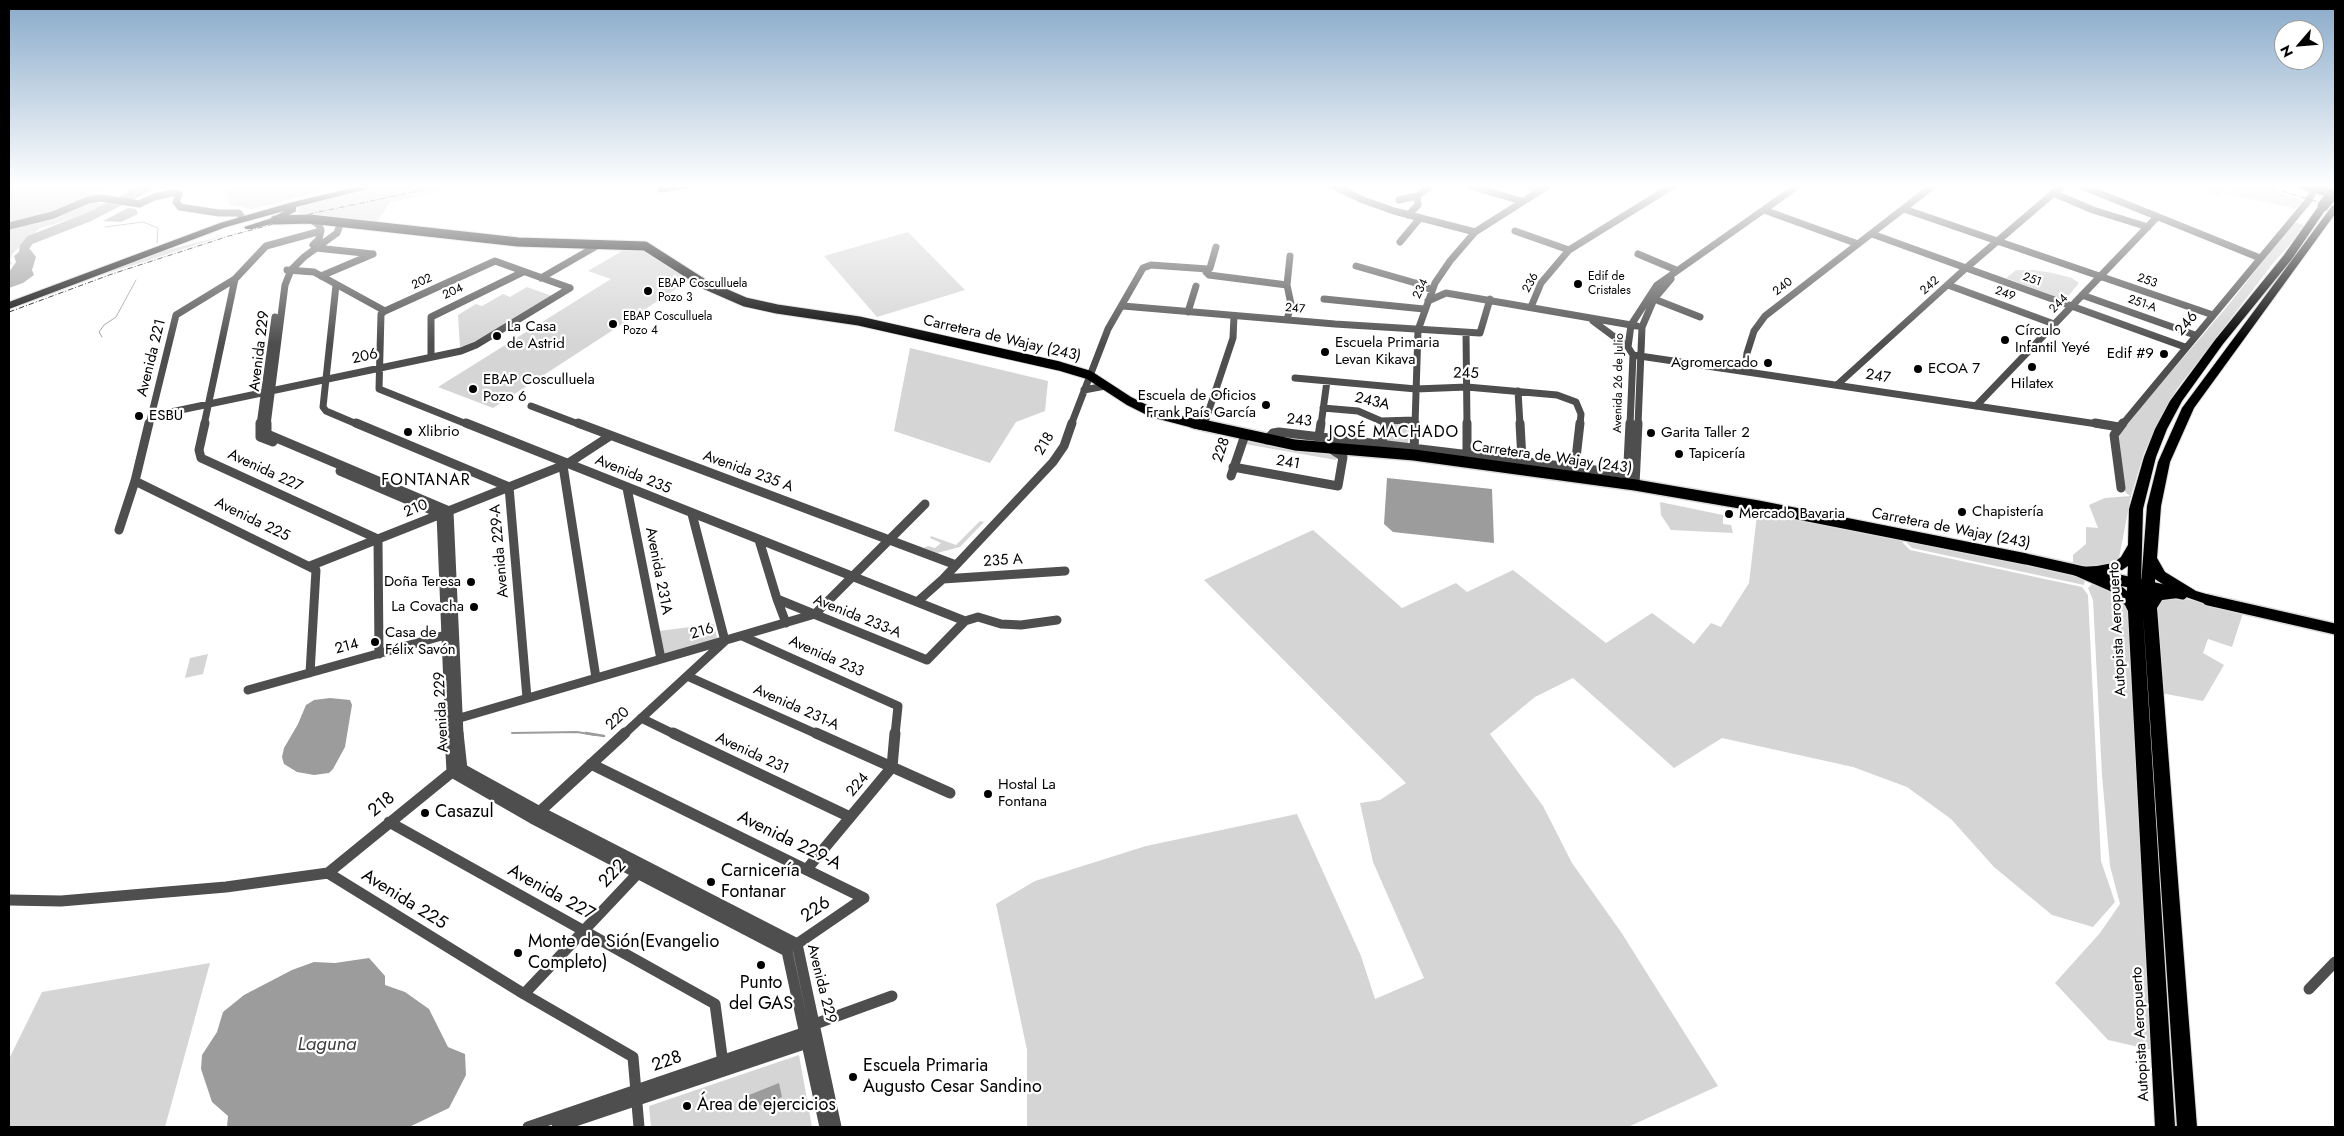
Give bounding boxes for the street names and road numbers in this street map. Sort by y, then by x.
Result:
street label: 251 [2021,270,2043,290]
street label: 202 [410,271,434,293]
street label: 236 [1520,271,1542,295]
street label: 253 [2135,271,2159,291]
street label: 242 [1918,274,1942,298]
street label: 240 [1770,275,1796,299]
street label: 234 [1410,277,1432,301]
street label: 204 [440,281,466,303]
street label: 249 [1993,284,2017,304]
street label: 244 [2047,292,2071,316]
street label: 251-A [2126,292,2158,316]
street label: 247 [1284,301,1306,317]
street label: 246 [2172,308,2202,340]
street label: Avenida 229 [246,310,274,392]
street label: Carretera de Wajay (243) [921,312,1083,366]
street label: Avenida 221 [134,317,170,399]
street label: Avenida 26 de Julio [1611,333,1627,433]
street label: 206 [350,345,380,369]
street label: 245 [1453,365,1479,383]
street label: 247 [1864,366,1892,388]
street label: 243A [1353,389,1391,415]
street label: 243 [1285,411,1313,431]
street label: 218 [1031,429,1059,459]
street label: 228 [1209,435,1235,465]
street label: Carretera de Wajay (243) [1471,438,1633,478]
street label: Avenida 227 [225,446,305,496]
street label: Avenida 235 A [700,447,796,497]
street label: Avenida 235 [592,452,674,498]
street label: 241 [1275,452,1301,474]
street label: Avenida 225 [212,494,292,546]
street label: 210 [401,496,431,522]
street label: Avenida 229-A [487,503,513,599]
street label: Carretera de Wajay (243) [1870,505,2032,553]
street label: Avenida 231A [641,526,675,616]
street label: 235 A [983,551,1023,571]
street label: Autopista Aeropuerto [2105,561,2131,697]
street label: Avenida 233-A [810,591,904,643]
street label: 216 [688,620,716,644]
street label: Avenida 233 [786,632,866,682]
street label: 214 [333,635,361,659]
street label: Avenida 229 [431,671,453,753]
street label: Avenida 231-A [750,681,842,735]
street label: 220 [602,704,634,734]
street label: Avenida 231 [713,729,791,779]
street label: 224 [843,769,873,801]
street label: 218 [364,788,400,822]
street label: Avenida 229-A [734,807,844,875]
street label: 222 [595,855,631,893]
street label: Avenida 227 [504,860,598,926]
street label: Avenida 225 [357,865,451,935]
street label: 226 [797,892,835,928]
street label: Avenida 229 [802,943,840,1025]
street label: Autopista Aeropuerto [2128,966,2154,1102]
street label: 228 [649,1047,685,1077]

